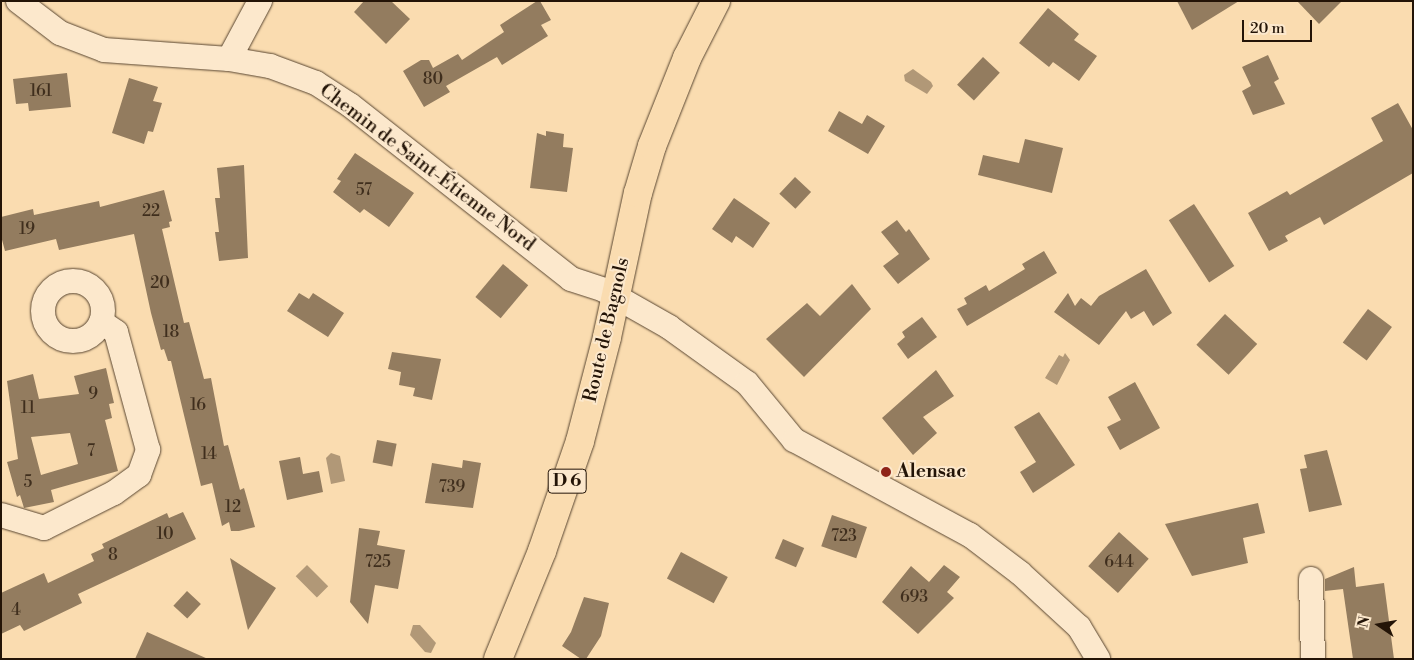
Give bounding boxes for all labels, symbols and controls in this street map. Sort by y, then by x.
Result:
scale bar [1244,10,1314,42]
text: 20 m [1250,19,1285,38]
house number: 80 [423,69,443,89]
street label: Chemin de Saint-Étienne Nord [315,79,539,257]
house number: 161 [30,81,52,101]
house number: 57 [356,180,372,200]
house number: 22 [142,201,160,221]
house number: 19 [19,219,35,239]
street label: Route de Bagnols [579,256,635,404]
house number: 20 [150,273,170,293]
house number: 18 [163,322,179,342]
house number: 9 [88,384,98,404]
house number: 16 [190,395,206,415]
house number: 11 [21,398,35,418]
house number: 7 [87,441,95,461]
house number: 14 [201,444,217,464]
place label: Alensac [896,461,966,483]
road number: D 6 [547,466,587,496]
marker: Alensac [880,466,892,478]
house number: 5 [24,472,32,492]
house number: 739 [439,477,465,497]
house number: 12 [225,497,241,517]
house number: 10 [157,524,173,544]
house number: 723 [831,526,857,546]
house number: 8 [108,545,118,565]
house number: 725 [365,552,391,572]
house number: 644 [1104,552,1134,572]
house number: 693 [900,587,928,607]
house number: 4 [11,600,21,620]
north arrow [1354,600,1404,650]
text: N [1354,615,1374,629]

